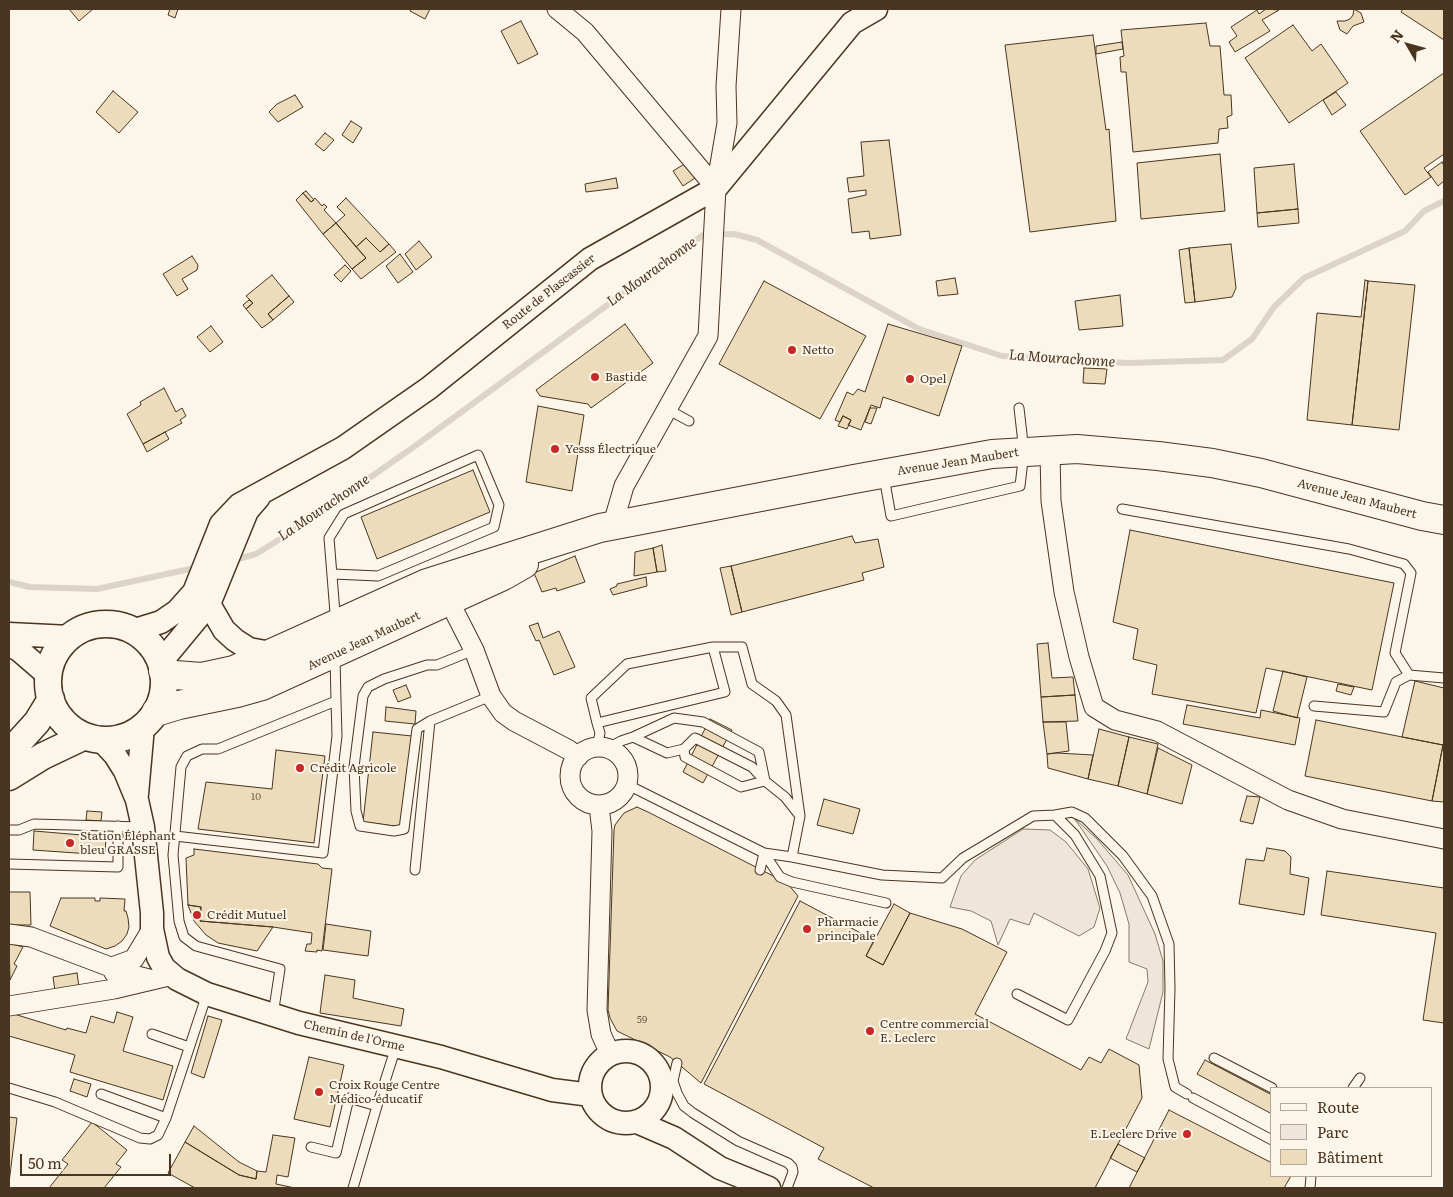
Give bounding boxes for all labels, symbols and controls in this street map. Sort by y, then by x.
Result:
north arrow [1383,20,1433,70]
text: N [1385,25,1408,47]
water label: La Mourachonne [604,234,700,310]
street label: Route de Plascassier [500,251,598,333]
place label: Netto [802,343,834,357]
marker: Netto [786,344,798,356]
water label: La Mourachonne [1008,347,1116,371]
place label: Bastide [605,370,647,384]
marker: Bastide [589,371,601,383]
place label: Opel [920,372,947,386]
marker: Opel [904,373,916,385]
place label: Yesss Électrique [565,442,656,456]
marker: Yesss Électrique [549,443,561,455]
street label: Avenue Jean Maubert [896,445,1020,479]
water label: La Mourachonne [275,471,373,545]
street label: Avenue Jean Maubert [1296,476,1418,522]
street label: Avenue Jean Maubert [305,609,423,673]
place label: Crédit Agricole [310,761,397,775]
marker: Crédit Agricole [294,762,306,774]
house number: 10 [251,791,261,803]
place label: Station Éléphant bleu GRASSE [80,829,176,857]
marker: Station Éléphant bleu GRASSE [64,837,76,849]
place label: Crédit Mutuel [207,908,287,922]
marker: Crédit Mutuel [191,909,203,921]
place label: Pharmacie principale [817,915,878,943]
marker: Pharmacie principale [801,923,813,935]
house number: 59 [637,1014,647,1026]
street label: Chemin de l'Orme [302,1017,406,1055]
place label: Centre commercial E. Leclerc [880,1017,989,1045]
marker: Centre commercial E. Leclerc [864,1025,876,1037]
place label: Croix Rouge Centre Médico-éducatif [329,1078,440,1106]
marker: Croix Rouge Centre Médico-éducatif [313,1086,325,1098]
legend [1270,1087,1433,1177]
text: Route [1317,1095,1359,1118]
text: Parc [1317,1120,1348,1143]
place label: E.Leclerc Drive [1090,1127,1177,1141]
marker: E.Leclerc Drive [1181,1128,1193,1140]
scale bar [22,1144,174,1176]
text: Bâtiment [1317,1145,1383,1168]
text: 50 m [28,1151,62,1174]

